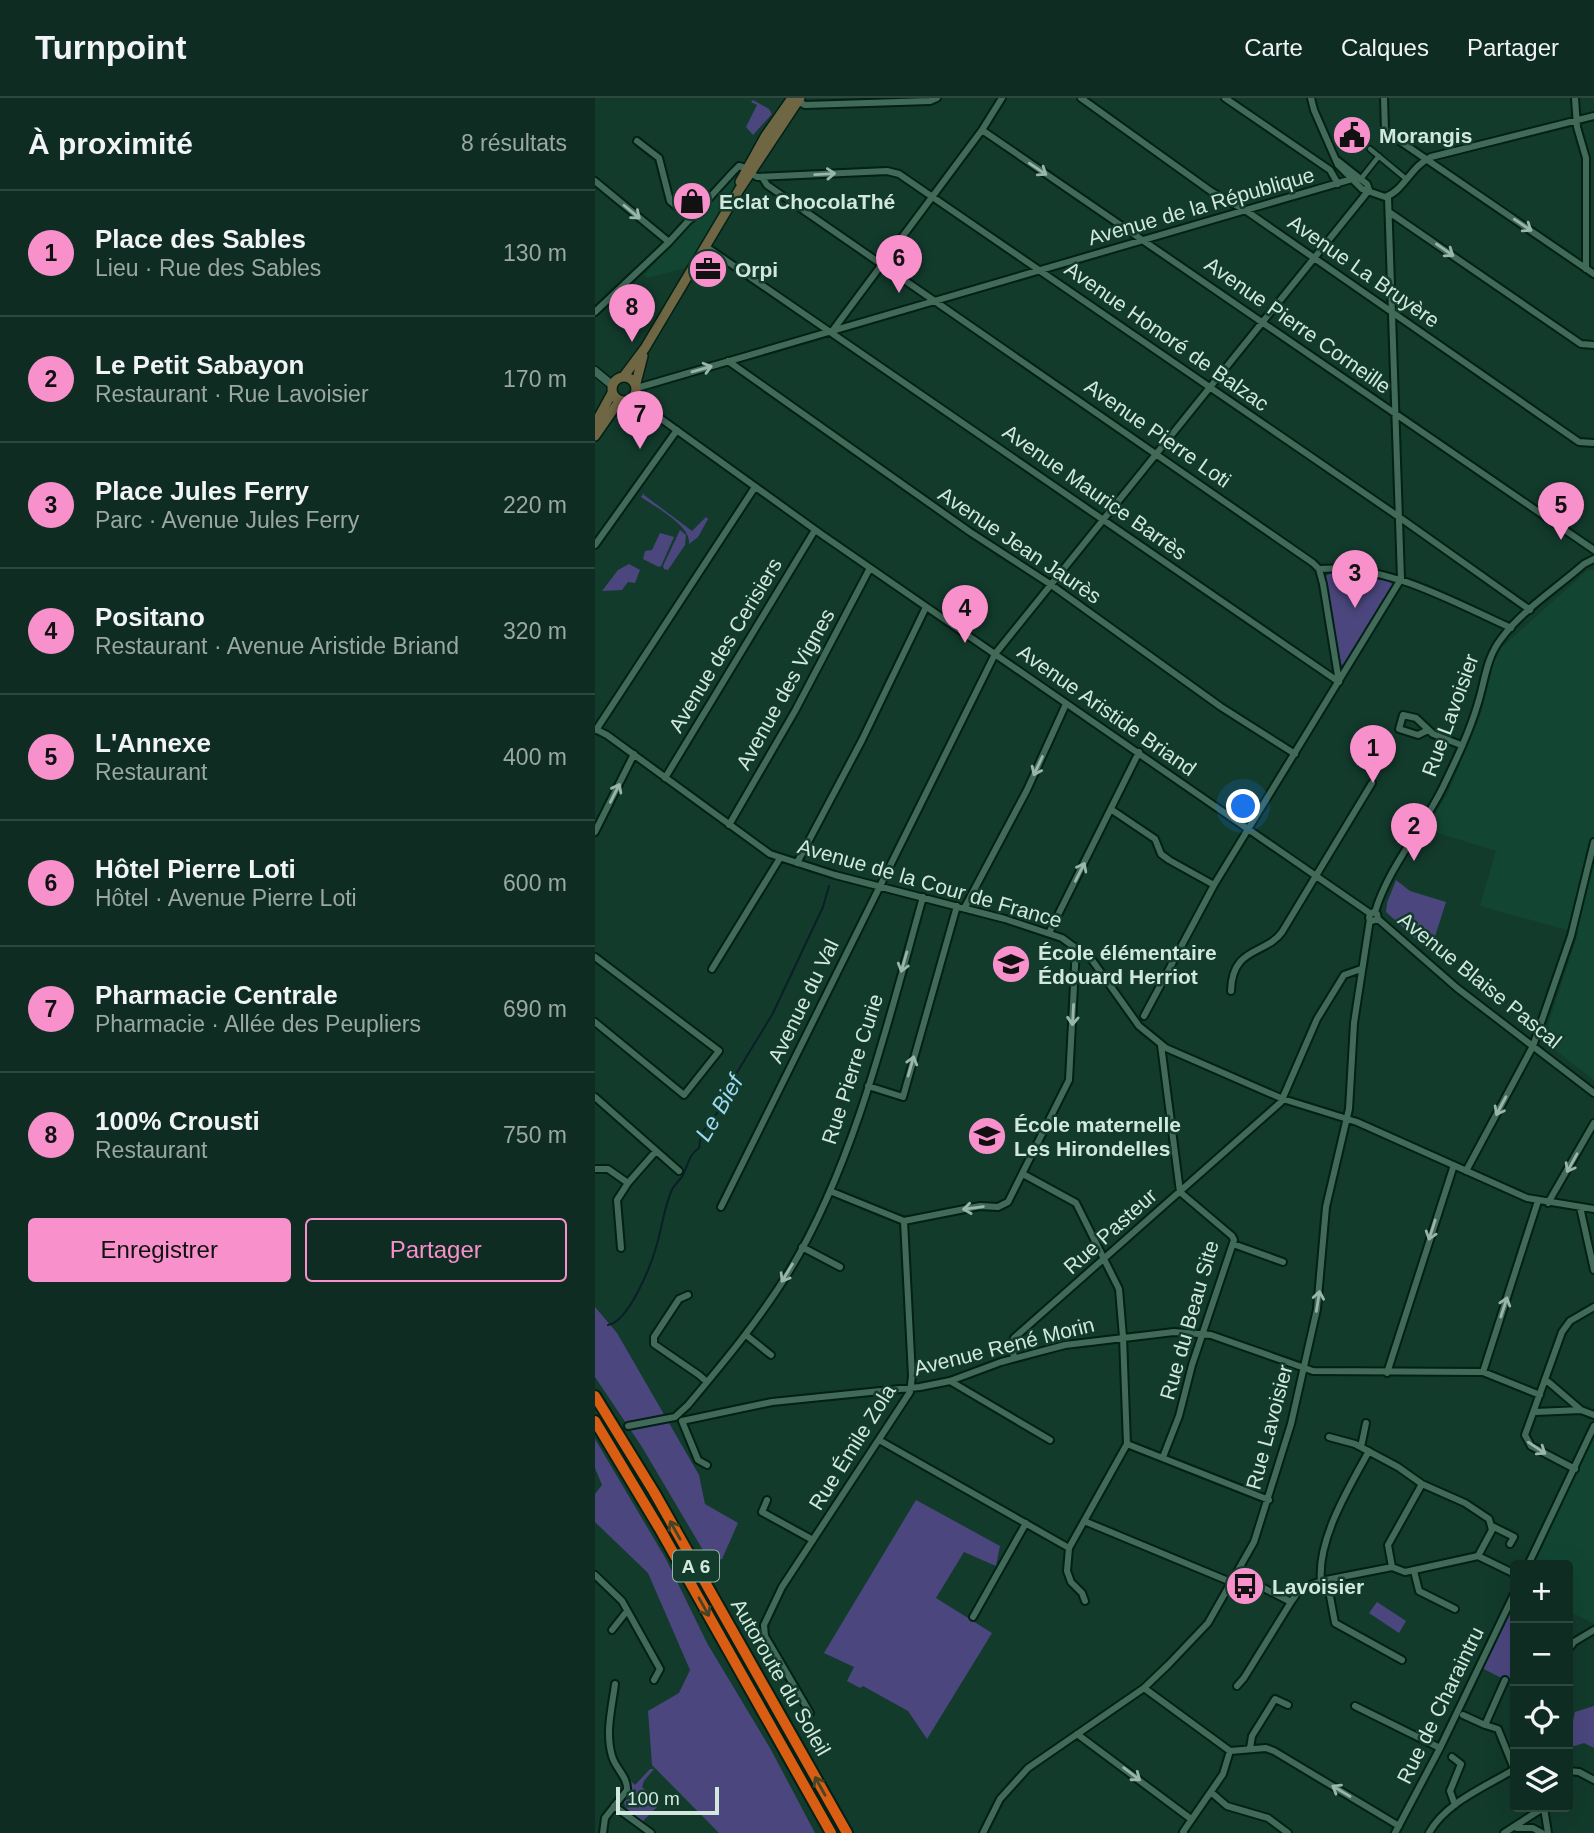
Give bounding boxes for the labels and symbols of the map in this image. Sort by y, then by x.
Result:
public building icon: Morangis [1331,114,1373,156]
place label: Morangis [1379,124,1472,147]
one-way arrow [1028,162,1048,176]
street label: Avenue de la République [1085,163,1317,249]
one-way arrow [814,167,836,180]
shop icon: Eclat ChocolaThé [671,180,713,222]
place label: Eclat ChocolaThé [719,190,895,213]
one-way arrow [623,204,641,219]
street label: Avenue La Bruyère [1284,210,1444,332]
one-way arrow [1513,218,1532,232]
pin: 6 [876,235,922,293]
one-way arrow [1435,243,1454,257]
office icon: Orpi [687,248,729,290]
street label: Avenue Pierre Corneille [1201,252,1395,398]
street label: Avenue Honoré de Balzac [1061,257,1273,415]
place label: Orpi [735,258,778,281]
pin: 8 [609,284,655,342]
one-way arrow [691,361,713,374]
street label: Avenue Pierre Loti [1081,374,1235,492]
pin: 7 [617,391,663,449]
street label: Avenue Maurice Barrès [999,420,1191,564]
street label: Avenue Jean Jaurès [934,482,1106,608]
pin: 5 [1538,482,1584,540]
pin: 3 [1332,550,1378,608]
street label: Avenue des Cerisiers [664,554,786,736]
pin: 4 [942,585,988,643]
street label: Avenue des Vignes [731,605,839,773]
street label: Avenue Aristide Briand [1014,640,1200,780]
street label: Rue Lavoisier [1417,651,1483,779]
pin: 1 [1350,725,1396,783]
one-way arrow [1031,754,1044,776]
one-way arrow [608,783,622,804]
your location [1226,789,1260,823]
pin: 2 [1391,803,1437,861]
street label: Avenue de la Cour de France [795,834,1065,932]
one-way arrow [1074,862,1087,883]
street label: Avenue Blaise Pascal [1394,907,1566,1053]
street label: Avenue du Val [763,935,843,1067]
place label: École élémentaire Édouard Herriot [1038,941,1217,988]
school or university icon: École élémentaire Édouard Herriot [990,943,1032,985]
one-way arrow [897,951,910,973]
street label: Rue Pierre Curie [817,991,887,1147]
one-way arrow [1067,1003,1080,1026]
one-way arrow [906,1055,919,1077]
water label: Le Bief [690,1068,749,1146]
one-way arrow [1494,1096,1508,1116]
place label: École maternelle Les Hirondelles [1014,1113,1181,1160]
school or university icon: École maternelle Les Hirondelles [966,1115,1008,1157]
one-way arrow [1565,1152,1578,1173]
street label: Rue Pasteur [1059,1183,1161,1279]
one-way arrow [962,1202,985,1215]
one-way arrow [1425,1219,1438,1241]
street label: Rue du Beau Site [1155,1238,1223,1402]
one-way arrow [780,1263,794,1283]
one-way arrow [1312,1290,1325,1312]
one-way arrow [1498,1296,1511,1318]
street label: Avenue René Morin [911,1312,1097,1380]
street label: Rue Lavoisier [1241,1362,1297,1492]
street label: Rue Émile Zola [804,1380,900,1514]
one-way arrow [1527,1440,1546,1455]
one-way arrow [668,1520,682,1540]
road number: A 6 [673,1550,719,1582]
bus stop icon: Lavoisier [1224,1565,1266,1607]
place label: Lavoisier [1272,1575,1364,1598]
street label: Autoroute du Soleil [727,1594,835,1760]
one-way arrow [697,1596,711,1616]
street label: Rue de Charaintru [1392,1623,1488,1787]
one-way arrow [1122,1767,1141,1782]
one-way arrow [813,1776,827,1796]
one-way arrow [1331,1783,1351,1797]
scale bar [616,1784,719,1816]

